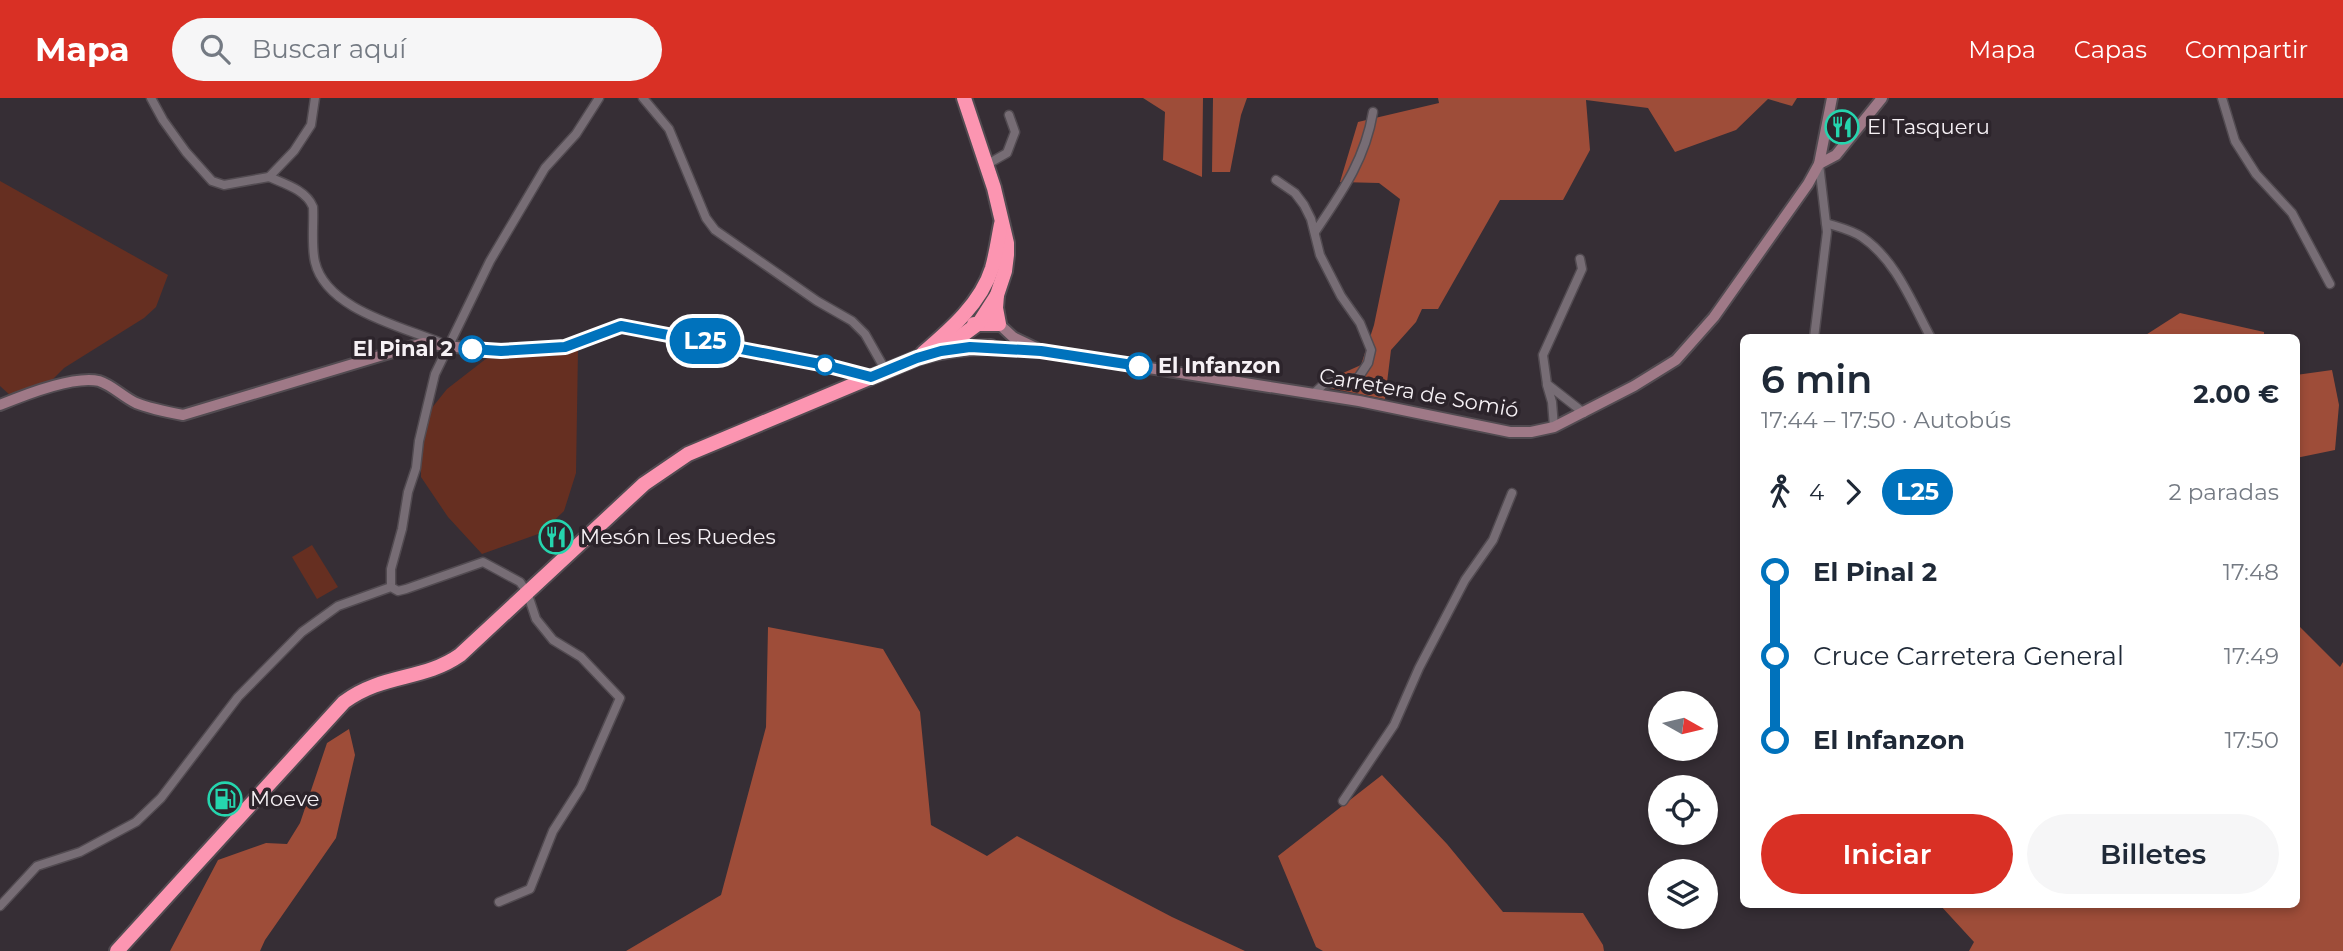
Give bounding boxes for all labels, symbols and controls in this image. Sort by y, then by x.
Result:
search box [172,18,662,81]
text: Mapa [35,29,130,69]
icon: search [196,30,234,68]
text: Buscar aquí [252,33,406,65]
text: Mapa [1968,35,2036,64]
text: Capas [2074,35,2147,64]
text: Compartir [2185,35,2308,64]
restaurant icon: El Tasqueru [1823,108,1861,146]
place label: El Tasqueru [1867,114,1990,139]
line badge: L25 [665,318,745,364]
text: L25 [684,326,726,355]
place label: El Pinal 2 [353,336,453,361]
marker: El Pinal 2 [459,336,485,362]
marker: El Infanzon [1126,353,1152,379]
place label: El Infanzon [1158,353,1281,378]
unlabelled marker [815,355,835,375]
text: 6 min [1761,356,1872,403]
street label: Carretera de Somió [1317,363,1521,422]
text: 2.00 € [2193,378,2279,410]
text: 17:44 – 17:50 · Autobús [1761,406,2011,434]
icon: walk [1761,473,1799,511]
icon: forward [1834,473,1872,511]
text: L25 [1896,477,1939,506]
text: 4 [1809,478,1824,506]
text: 2 paradas [2169,478,2279,506]
restaurant icon: Mesón Les Ruedes [537,518,575,556]
place label: Mesón Les Ruedes [580,524,776,549]
text: El Pinal 2 [1813,556,1937,588]
text: 17:48 [2223,558,2279,586]
text: Cruce Carretera General [1813,640,2124,672]
text: 17:49 [2224,642,2279,670]
north arrow [1648,691,1718,761]
map controls [1648,691,1718,929]
text: El Infanzon [1813,724,1965,756]
text: 17:50 [2224,726,2279,754]
button: locate [1648,775,1718,845]
fuel station icon: Moeve [206,780,244,818]
place label: Moeve [250,786,319,811]
button: Iniciar [1761,814,2013,894]
button: Billetes [2027,814,2279,894]
button: layers [1648,859,1718,929]

